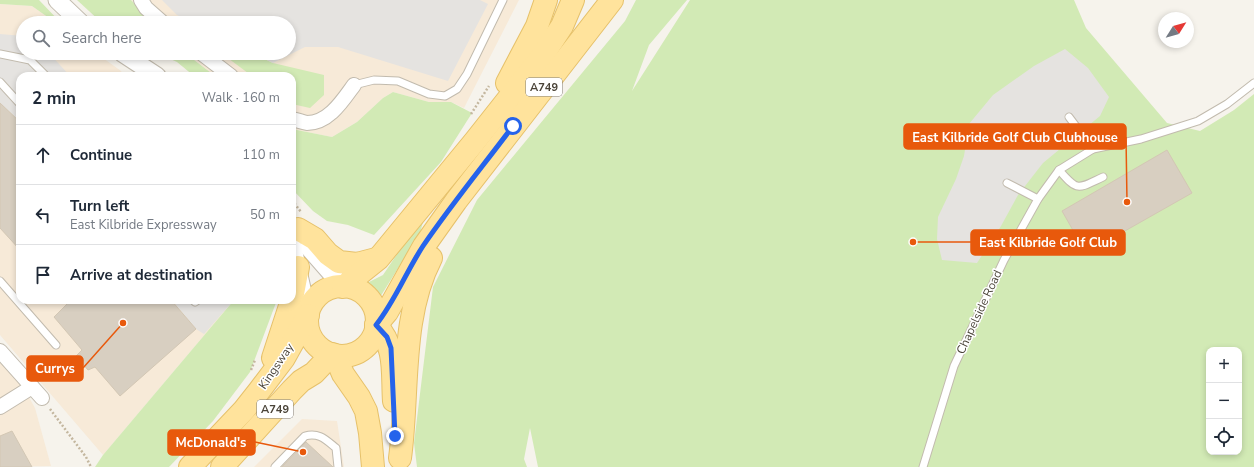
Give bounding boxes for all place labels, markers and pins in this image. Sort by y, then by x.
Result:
callout: East Kilbride Golf Club Clubhouse [904,124,1126,149]
callout: East Kilbride Golf Club [971,230,1125,255]
callout: Currys [27,356,83,381]
callout: McDonald's [168,430,255,455]

